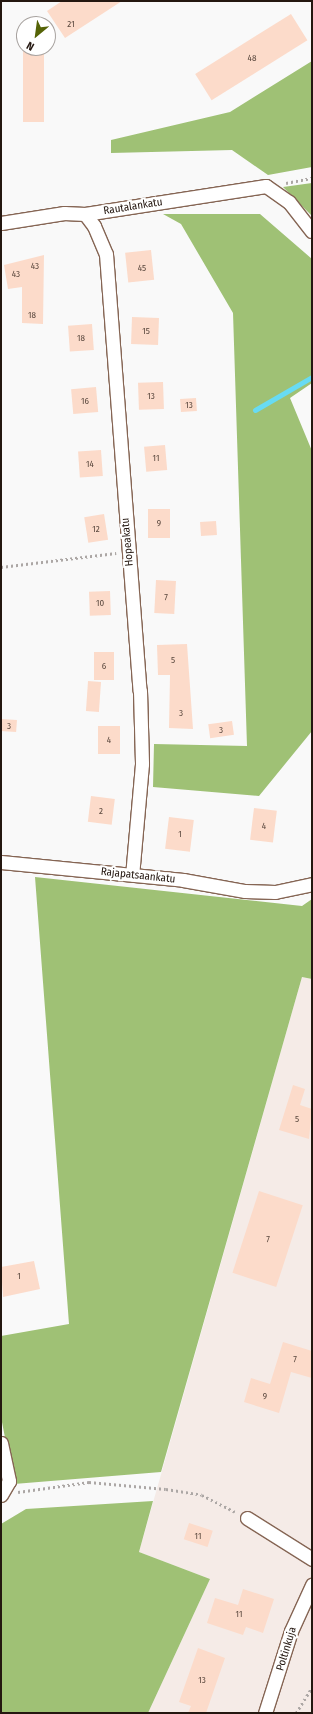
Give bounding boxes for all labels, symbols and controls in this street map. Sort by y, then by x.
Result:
north arrow [16,16,56,56]
house number: 21 [67,19,75,29]
text: N [24,39,36,53]
house number: 48 [248,53,256,63]
street label: Rautalankatu [103,196,163,218]
house number: 43 [31,261,39,271]
house number: 45 [138,263,146,273]
house number: 43 [12,269,20,279]
house number: 18 [28,310,36,320]
house number: 15 [142,326,150,336]
house number: 18 [77,333,85,343]
house number: 13 [147,391,155,401]
house number: 16 [81,396,89,406]
house number: 13 [185,400,193,410]
house number: 11 [153,453,159,463]
house number: 14 [86,459,94,469]
street label: Hopeakatu [119,517,137,567]
house number: 9 [157,518,161,528]
house number: 12 [92,524,100,534]
house number: 7 [164,592,168,602]
house number: 10 [96,598,104,608]
house number: 5 [171,655,175,665]
house number: 6 [102,661,106,671]
house number: 3 [179,708,183,718]
house number: 3 [7,721,11,731]
house number: 3 [219,725,223,735]
house number: 4 [107,735,111,745]
house number: 2 [99,806,103,816]
house number: 4 [262,821,266,831]
house number: 1 [178,829,182,839]
street label: Rajapatsaankatu [100,866,176,886]
house number: 5 [295,1114,299,1124]
house number: 7 [266,1234,270,1244]
house number: 1 [17,1271,21,1281]
house number: 7 [293,1354,297,1364]
house number: 9 [263,1391,267,1401]
house number: 11 [195,1531,201,1541]
house number: 11 [236,1609,242,1619]
street label: Poltinkuja [274,1625,300,1673]
house number: 13 [198,1675,206,1685]

